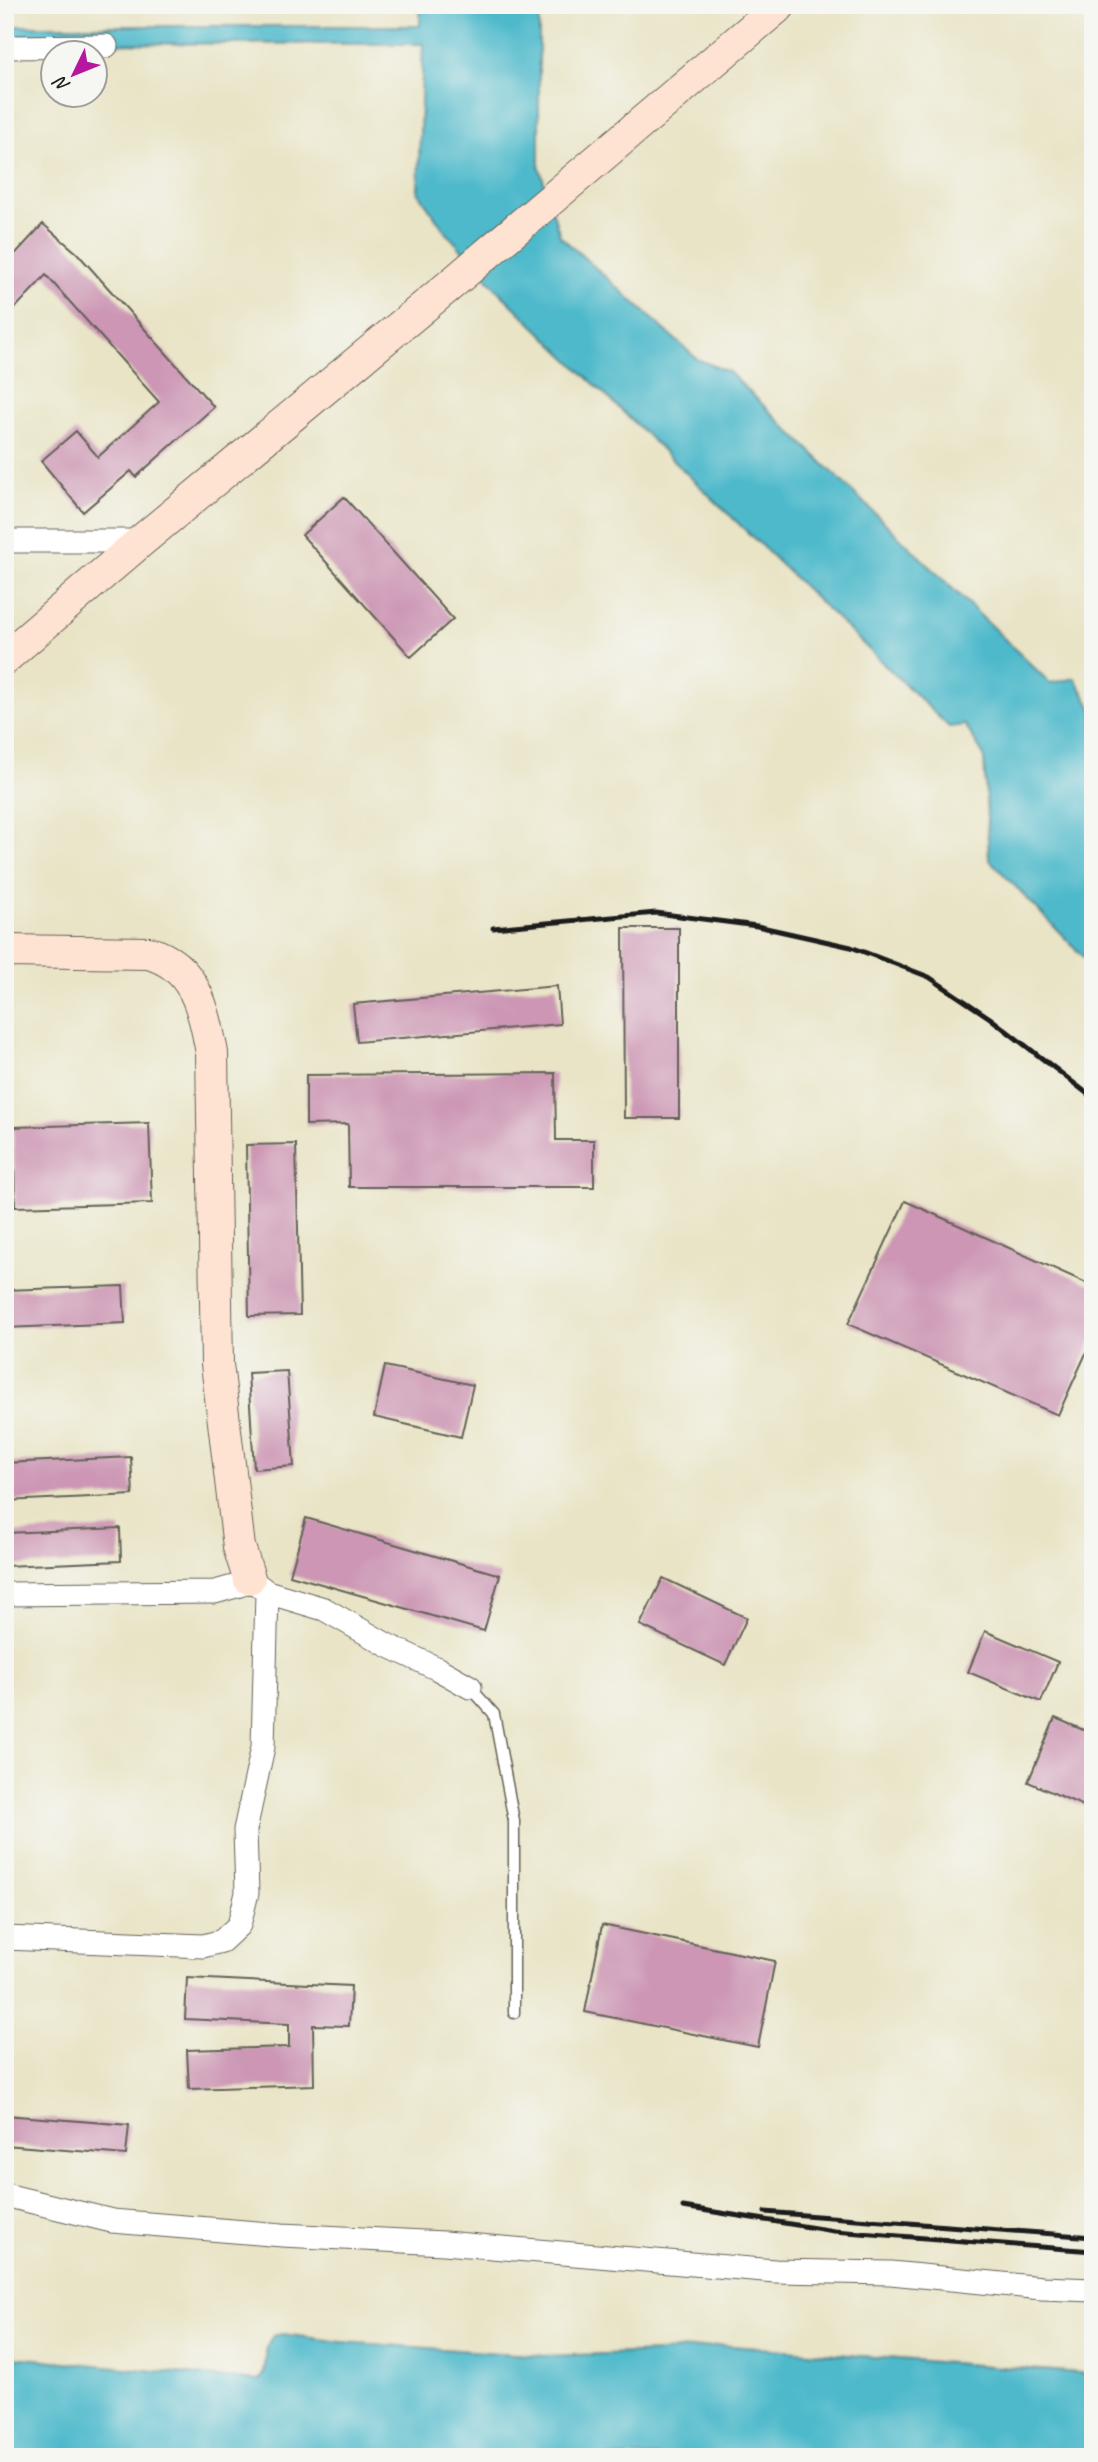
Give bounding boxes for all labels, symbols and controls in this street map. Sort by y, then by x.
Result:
north arrow [38,38,108,108]
text: N [47,70,75,97]

